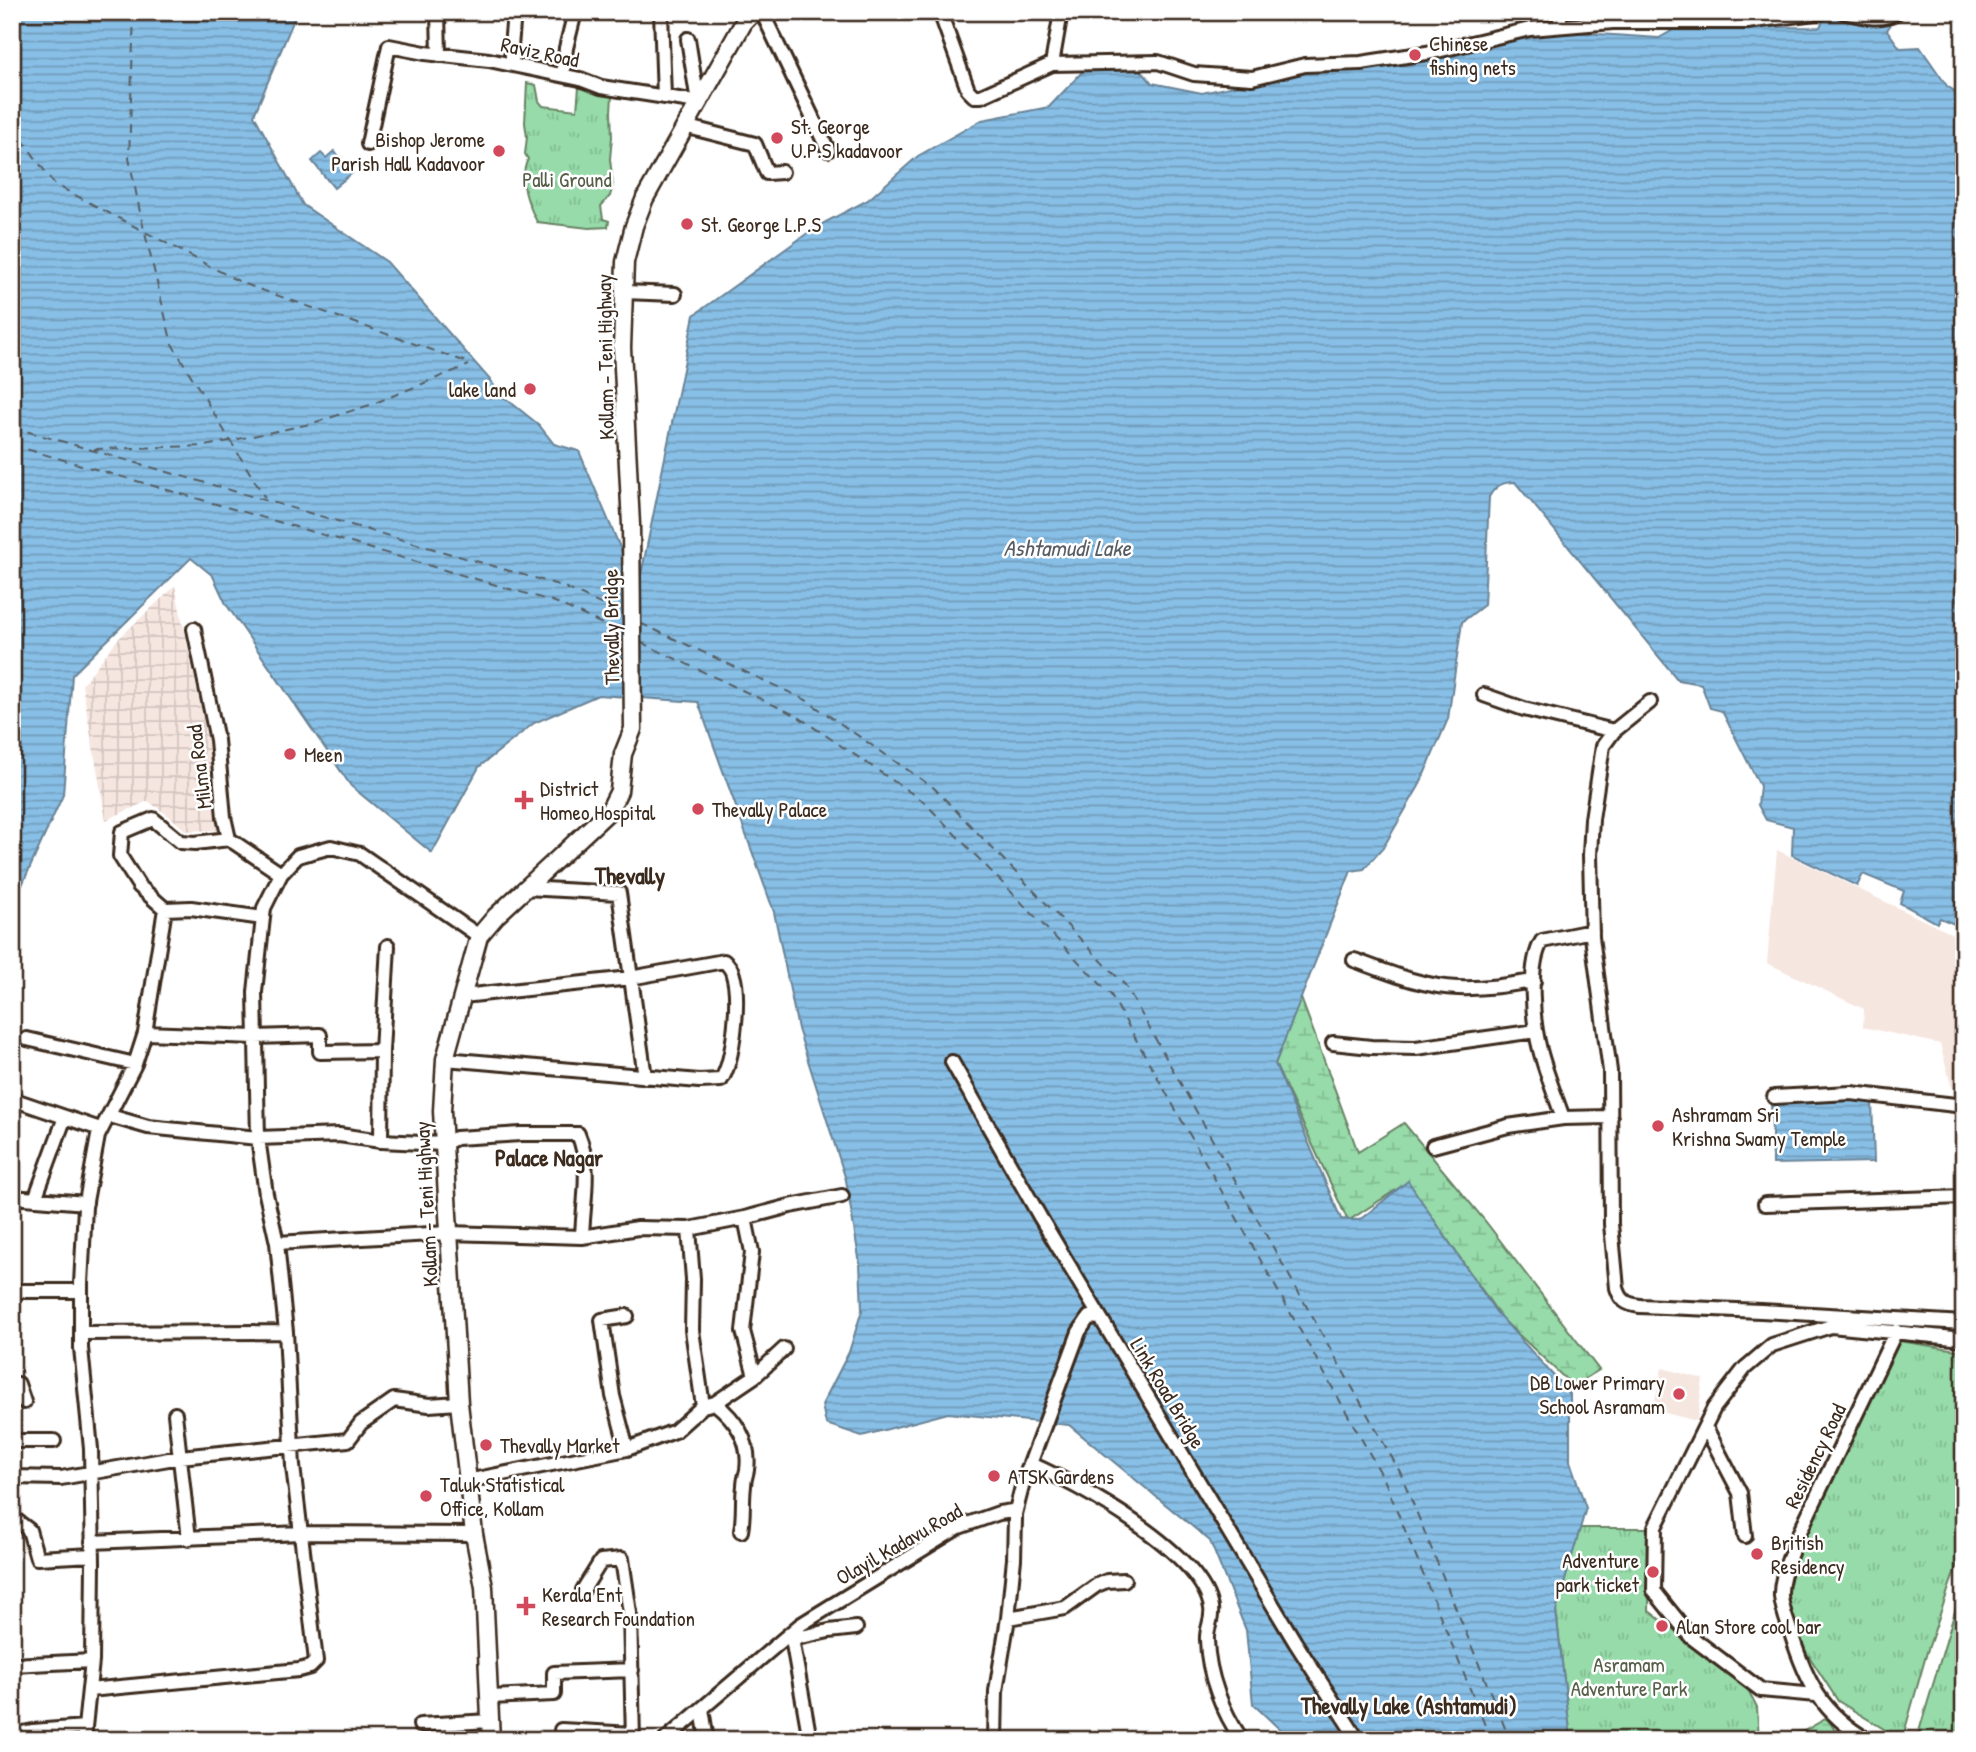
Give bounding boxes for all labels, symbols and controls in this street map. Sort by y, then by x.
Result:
place label: Chinese fishing nets [1429,29,1516,82]
street label: Raviz Road [498,30,582,74]
marker: Chinese fishing nets [1407,47,1423,63]
place label: St. George U.P.S kadavoor [791,112,903,165]
place label: Bishop Jerome Parish Hall Kadavoor [331,125,485,178]
marker: St. George U.P.S kadavoor [769,130,785,146]
marker: Bishop Jerome Parish Hall Kadavoor [491,143,507,159]
park label: Palli Ground [522,165,612,194]
place label: St. George L.P.S [701,210,822,239]
marker: St. George L.P.S [679,216,695,232]
street label: Kollam - Teni Highway [589,274,621,440]
place label: lake land [449,375,516,404]
marker: lake land [522,381,538,397]
water label: Ashtamudi Lake [1003,532,1131,563]
street label: Thevally Bridge [595,569,627,685]
street label: Milma Road [179,723,219,811]
place label: Meen [304,740,343,769]
marker: Meen [282,746,298,762]
place label: District Homeo Hospital [540,774,656,827]
marker: District Homeo Hospital [514,790,534,810]
place label: Thevally Palace [712,795,827,824]
marker: Thevally Palace [690,801,706,817]
district label: Thevally [594,859,665,892]
place label: Ashramam Sri Krishna Swamy Temple [1672,1100,1846,1153]
marker: Ashramam Sri Krishna Swamy Temple [1650,1118,1666,1134]
street label: Kollam - Teni Highway [407,1120,445,1288]
district label: Palace Nagar [495,1142,603,1174]
street label: Link Road Bridge [1124,1332,1212,1454]
place label: DB Lower Primary School Asramam [1530,1368,1665,1421]
marker: DB Lower Primary School Asramam [1671,1386,1687,1402]
street label: Residency Road [1777,1399,1853,1513]
place label: Thevally Market [500,1431,620,1460]
marker: Thevally Market [478,1437,494,1453]
place label: ATSK Gardens [1008,1462,1114,1491]
marker: ATSK Gardens [986,1468,1002,1484]
place label: Taluk Statistical Office, Kollam [440,1470,565,1523]
marker: Taluk Statistical Office, Kollam [418,1488,434,1504]
street label: Olayil Kadavu Road [831,1496,967,1592]
place label: British Residency [1771,1528,1845,1581]
place label: Adventure park ticket [1556,1546,1640,1599]
marker: British Residency [1749,1546,1765,1562]
marker: Adventure park ticket [1645,1564,1661,1580]
place label: Kerala Ent Research Foundation [542,1580,695,1633]
marker: Kerala Ent Research Foundation [516,1596,536,1616]
place label: Alan Store cool bar [1676,1612,1821,1641]
marker: Alan Store cool bar [1654,1618,1670,1634]
park label: Asramam Adventure Park [1571,1650,1688,1703]
district label: Thevally Lake (Ashtamudi) [1300,1690,1517,1722]

